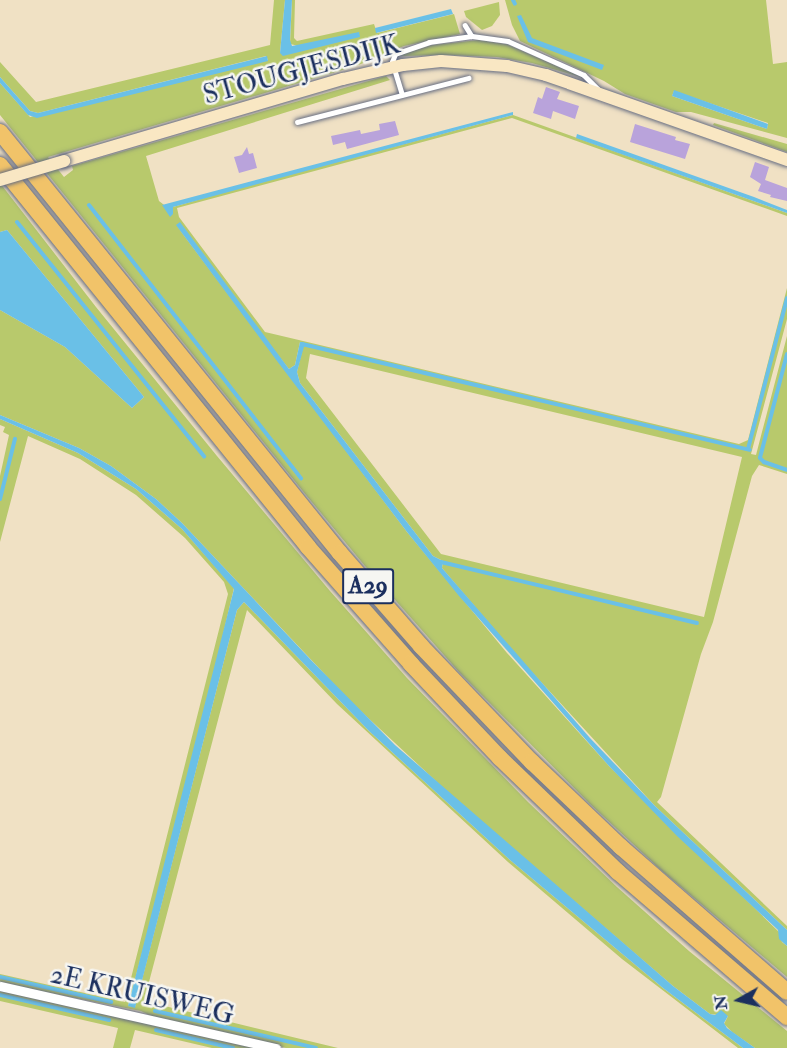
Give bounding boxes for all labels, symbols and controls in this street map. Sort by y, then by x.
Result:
street label: STOUGJESDIJK [200,30,404,112]
road number: A29 [341,565,395,607]
street label: 2E KRUISWEG [47,960,237,1032]
north arrow [709,970,769,1030]
text: N [710,994,732,1011]

